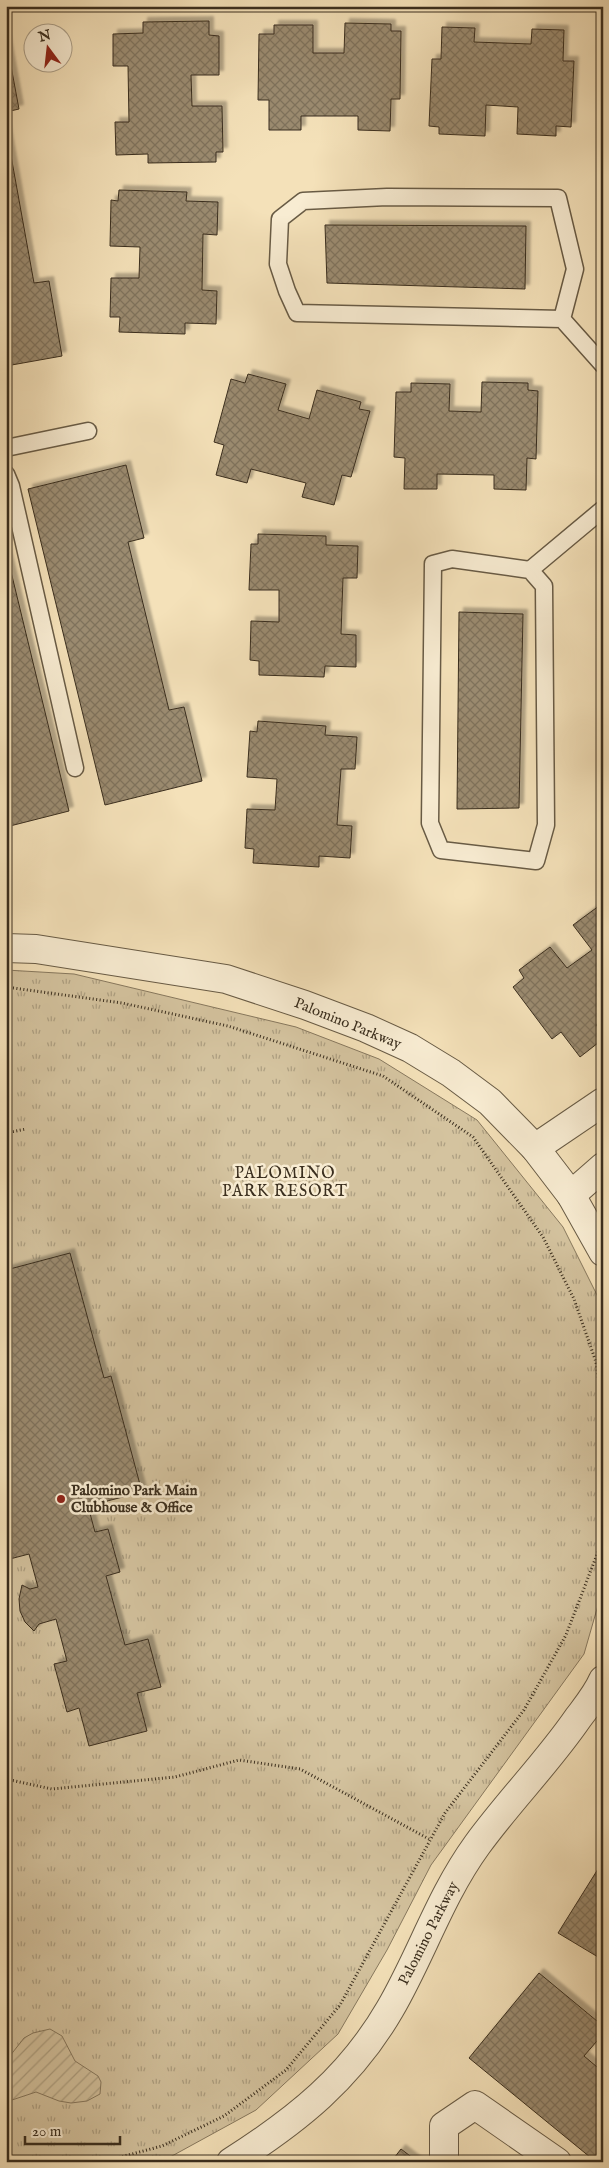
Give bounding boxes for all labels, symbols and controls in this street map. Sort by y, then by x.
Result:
north arrow [22,22,72,72]
text: N [36,26,53,47]
street label: Palomino Parkway [291,993,405,1054]
district label: PALOMINO PARK RESORT [222,1164,348,1202]
place label: Palomino Park Main Clubhouse & Office [71,1481,198,1517]
marker: Palomino Park Main Clubhouse & Office [55,1493,67,1505]
street label: Palomino Parkway [394,1878,463,1988]
scale bar [25,2113,120,2145]
text: 20 m [32,2122,62,2141]

